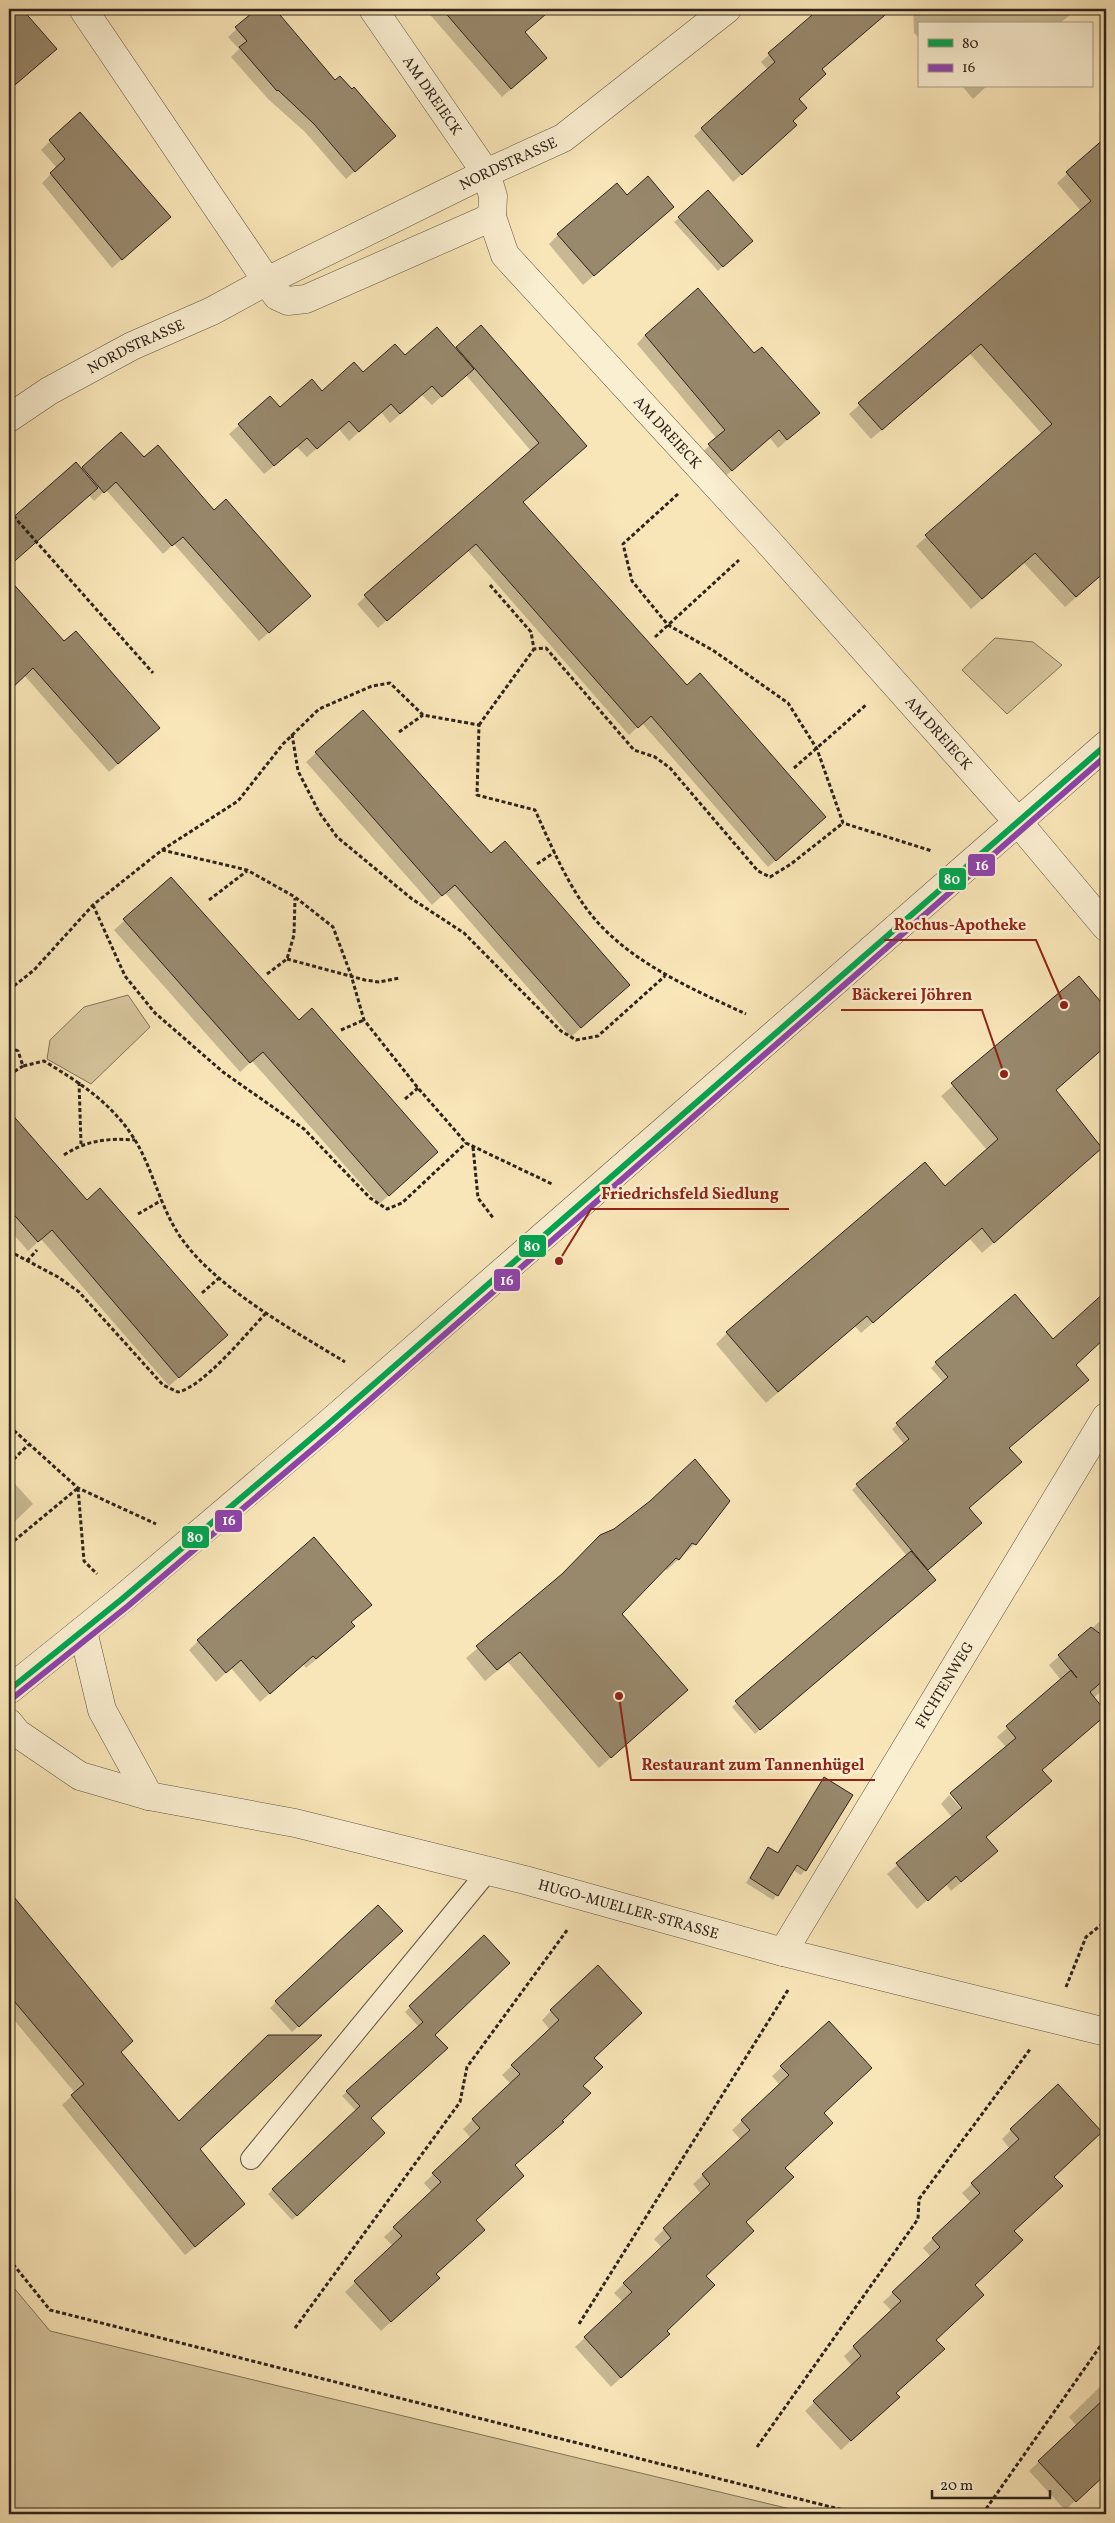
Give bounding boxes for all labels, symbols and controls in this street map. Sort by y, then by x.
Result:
legend [918,22,1092,88]
text: 80 [962,34,979,55]
street label: AM DREIECK [397,52,466,140]
text: 16 [962,58,975,79]
street label: NORDSTRASSE [456,133,561,196]
street label: NORDSTRASSE [84,315,188,380]
street label: AM DREIECK [628,392,706,474]
street label: AM DREIECK [899,693,976,775]
line badge: 16 [967,853,996,877]
text: 16 [975,857,989,876]
line badge: 80 [938,867,967,891]
text: 80 [944,871,960,890]
callout: Rochus-Apotheke [884,909,1036,940]
text: Rochus-Apotheke [894,915,1026,937]
callout: Bäckerei Jöhren [841,979,982,1010]
text: Bäckerei Jöhren [852,985,973,1007]
callout: Friedrichsfeld Siedlung [591,1178,789,1209]
text: Friedrichsfeld Siedlung [601,1184,779,1206]
line badge: 80 [518,1234,547,1258]
text: 80 [524,1238,540,1257]
line badge: 16 [493,1268,521,1292]
text: 16 [500,1272,514,1291]
line badge: 16 [214,1509,243,1533]
text: 16 [222,1512,236,1531]
line badge: 80 [181,1525,210,1549]
text: 80 [187,1529,203,1548]
street label: FICHTENWEG [911,1638,980,1733]
callout: Restaurant zum Tannenhügel [631,1749,875,1780]
text: Restaurant zum Tannenhügel [641,1755,865,1777]
street label: HUGO-MUELLER-STRASSE [536,1875,721,1946]
scale bar [932,2468,1050,2500]
text: 20 m [940,2476,973,2497]

